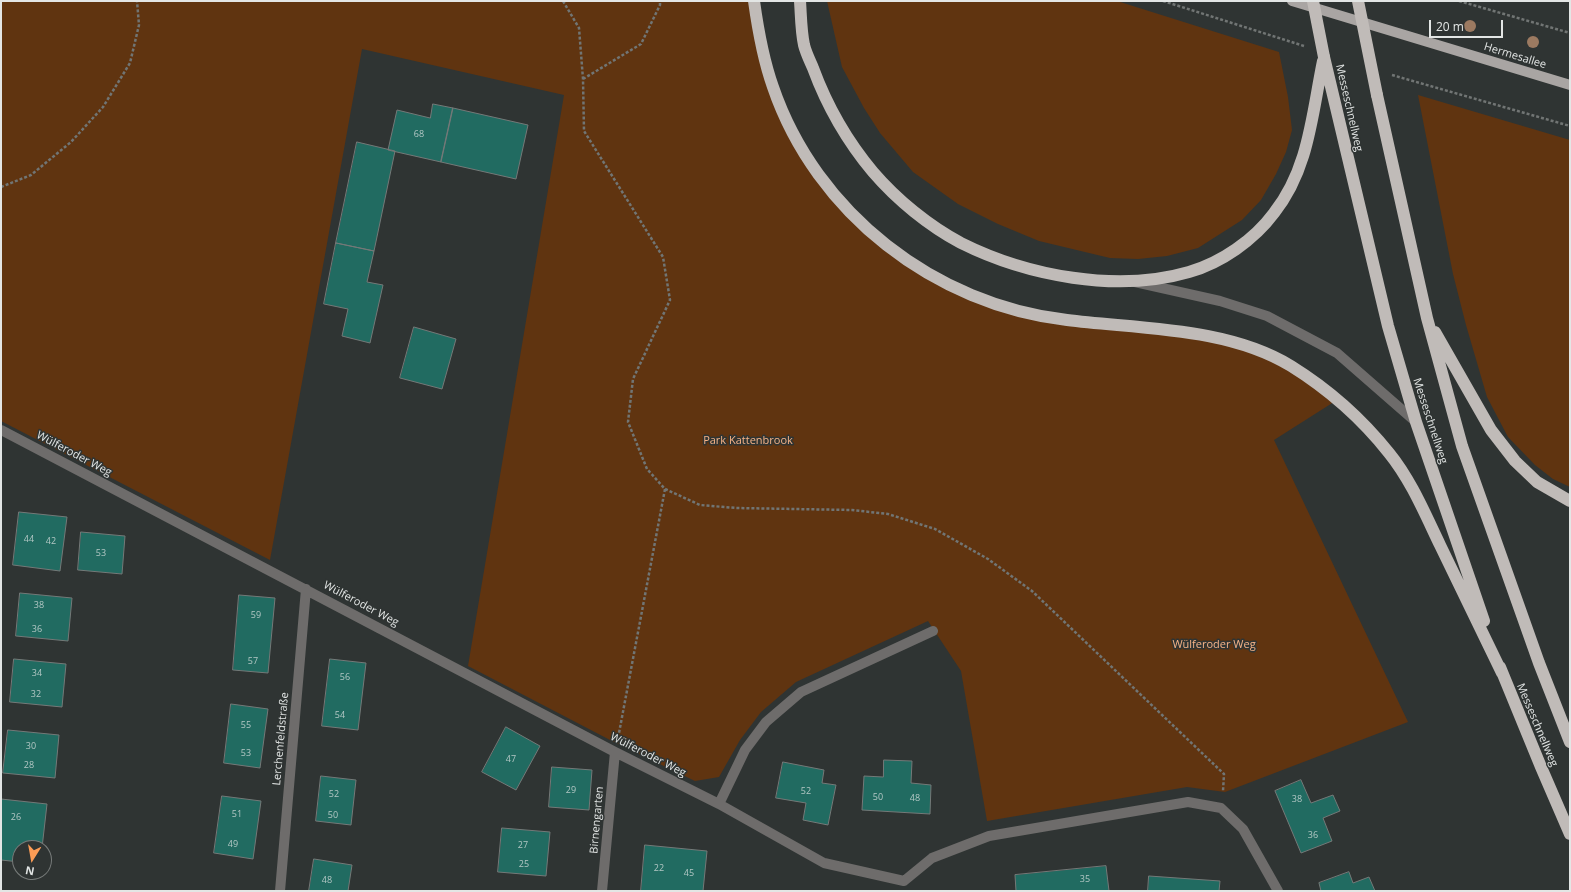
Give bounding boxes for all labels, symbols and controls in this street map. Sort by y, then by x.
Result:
scale bar [1431,12,1505,38]
text: 20 m [1436,18,1464,35]
street label: Hermesallee [1482,40,1548,72]
street label: Messeschnellweg [1333,63,1365,153]
house number: 68 [414,129,424,139]
street label: Messeschnellweg [1410,377,1450,465]
street label: Wülferoder Weg [34,429,114,479]
park label: Park Kattenbrook [703,434,793,448]
house number: 44 [24,534,34,544]
house number: 42 [46,536,56,546]
house number: 53 [96,548,106,558]
street label: Wülferoder Weg [321,579,401,629]
house number: 38 [34,600,44,610]
house number: 59 [251,610,261,620]
house number: 36 [32,624,42,634]
park label: Wülferoder Weg [1172,638,1256,652]
house number: 57 [248,656,258,666]
house number: 34 [32,668,42,678]
house number: 56 [340,672,350,682]
street label: Messeschnellweg [1514,681,1560,769]
house number: 32 [31,689,41,699]
street label: Lerchenfeldstraße [270,692,292,786]
house number: 54 [335,710,345,720]
house number: 55 [241,720,251,730]
street label: Wülferoder Weg [608,730,688,780]
house number: 30 [26,741,36,751]
house number: 53 [241,748,251,758]
house number: 47 [506,754,516,764]
house number: 28 [24,760,34,770]
house number: 29 [566,785,576,795]
street label: Birnengarten [587,786,607,854]
house number: 52 [801,786,811,796]
house number: 52 [329,789,339,799]
house number: 50 [873,792,883,802]
house number: 48 [910,793,920,803]
house number: 38 [1292,794,1302,804]
house number: 51 [232,809,242,819]
house number: 50 [328,810,338,820]
house number: 26 [11,812,21,822]
house number: 36 [1308,830,1318,840]
house number: 49 [228,839,238,849]
north arrow [12,840,52,880]
house number: 27 [518,840,528,850]
house number: 25 [519,859,529,869]
text: N [24,863,36,880]
house number: 22 [654,863,664,873]
house number: 45 [684,868,694,878]
house number: 35 [1080,874,1090,884]
house number: 48 [322,875,332,885]

